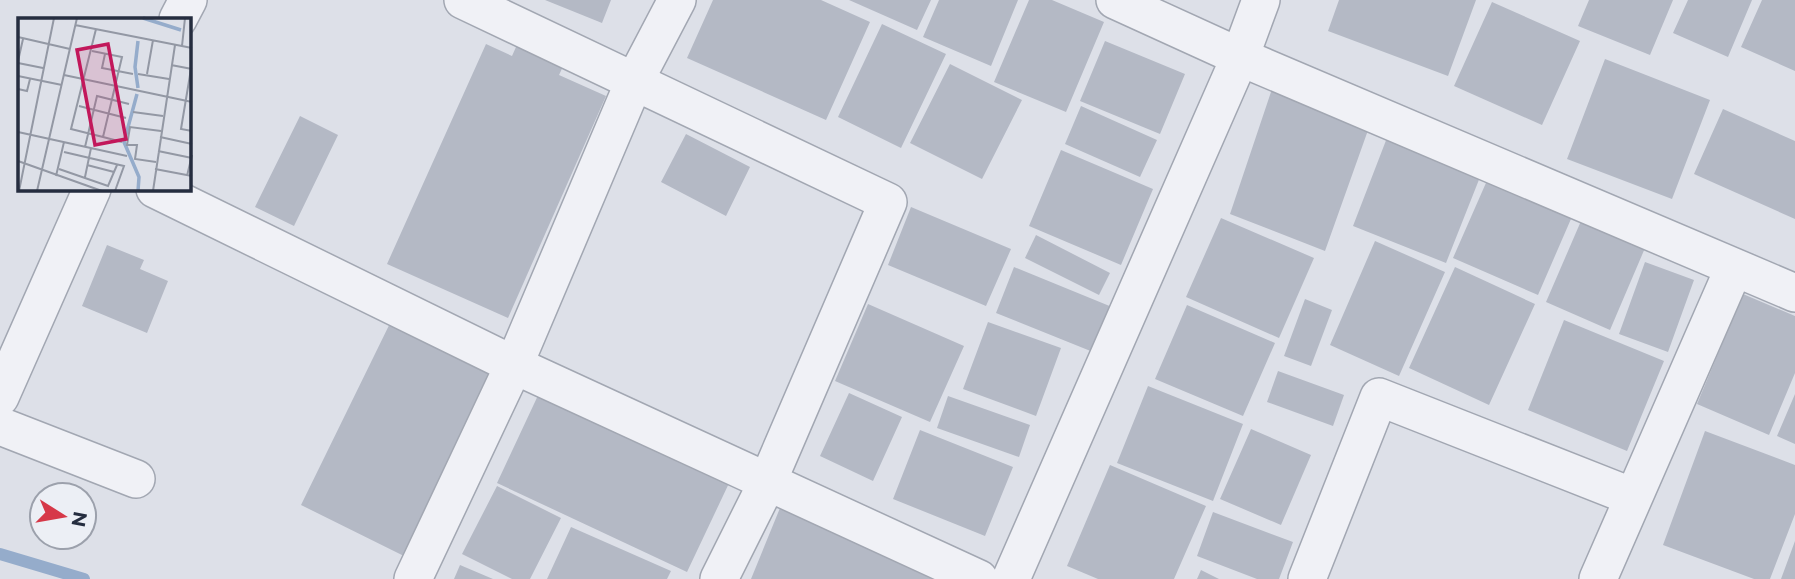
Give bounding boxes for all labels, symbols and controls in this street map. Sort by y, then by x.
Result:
inset map [18,18,191,191]
north arrow [28,481,98,551]
text: N [66,509,92,529]

